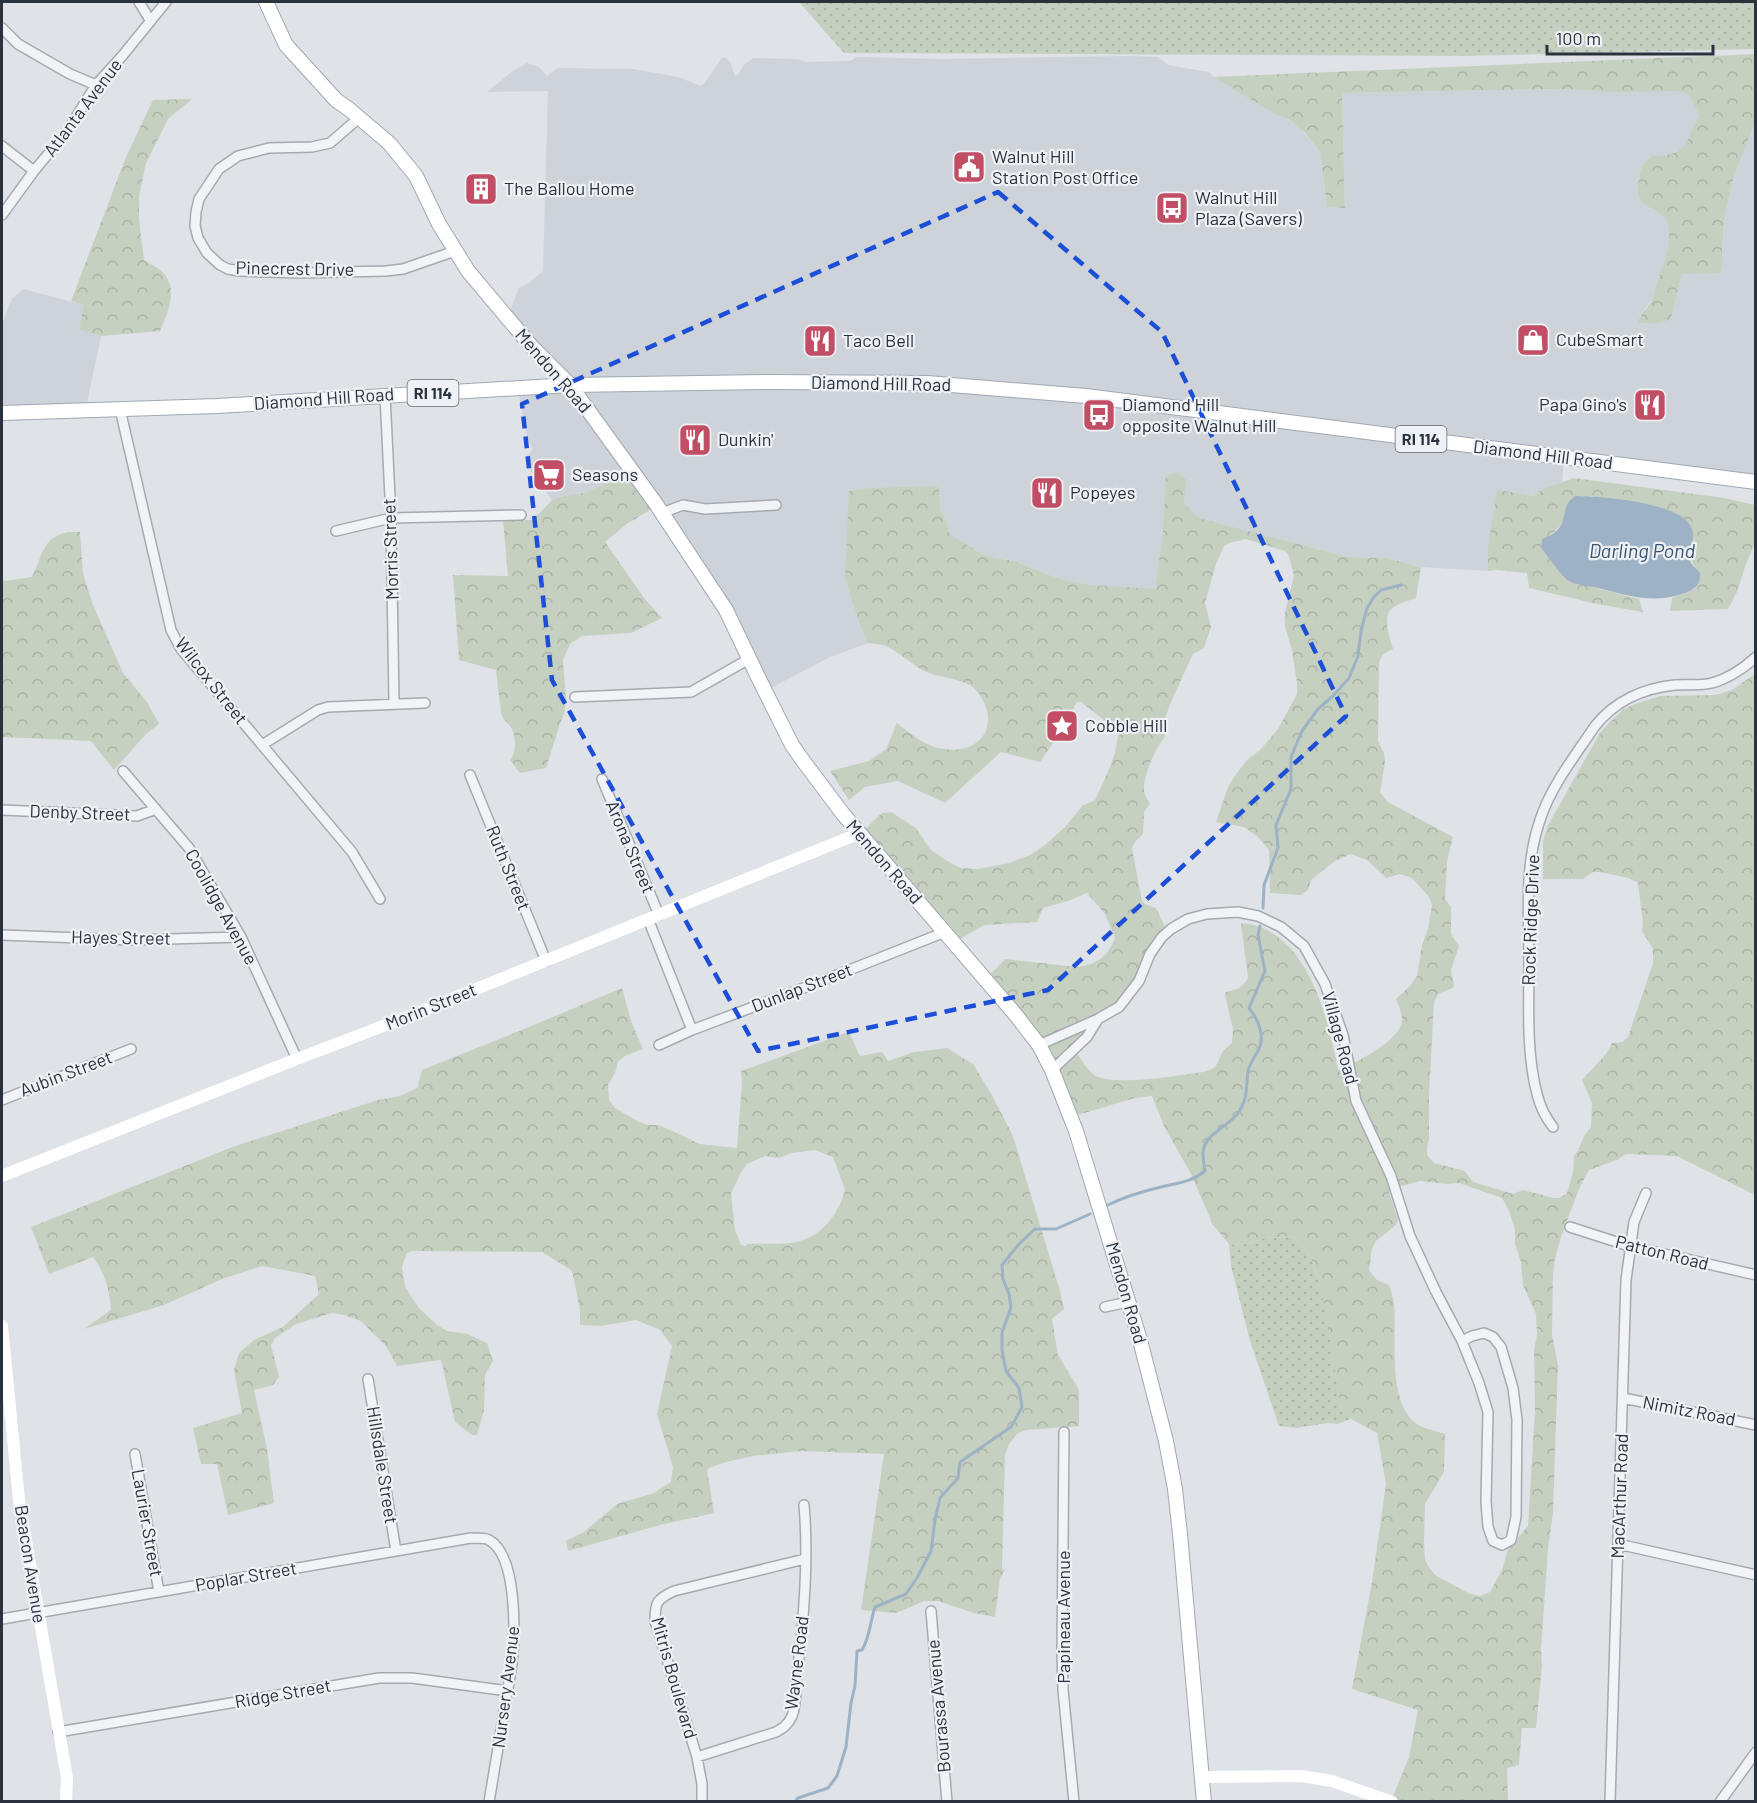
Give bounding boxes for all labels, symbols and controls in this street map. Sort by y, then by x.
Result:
scale bar [1547,18,1714,56]
text: 100 m [1556,27,1601,49]
street label: Atlanta Avenue [38,54,126,161]
place label: Walnut Hill Station Post Office [992,145,1138,188]
public building icon: Walnut Hill Station Post Office [951,149,987,185]
building icon: The Ballou Home [463,171,499,207]
place label: The Ballou Home [504,177,635,199]
place label: Walnut Hill Plaza (Savers) [1195,186,1302,229]
bus stop icon: Walnut Hill Plaza (Savers) [1154,190,1190,226]
street label: Pinecrest Drive [236,256,354,280]
shop icon: CubeSmart [1515,322,1551,358]
restaurant icon: Taco Bell [802,323,838,359]
street label: Mendon Road [511,324,596,417]
place label: CubeSmart [1556,328,1644,350]
place label: Taco Bell [843,329,914,351]
street label: Diamond Hill Road [811,371,951,395]
road number: RI 114 [408,380,458,406]
street label: Diamond Hill Road [253,382,395,414]
restaurant icon: Papa Gino's [1632,387,1668,423]
place label: Diamond Hill opposite Walnut Hill [1122,393,1277,436]
place label: Papa Gino's [1539,393,1627,415]
bus stop icon: Diamond Hill opposite Walnut Hill [1081,397,1117,433]
restaurant icon: Dunkin' [677,422,713,458]
road number: RI 114 [1396,426,1446,452]
place label: Dunkin' [718,428,773,450]
street label: Diamond Hill Road [1472,435,1614,473]
supermarket icon: Seasons [531,457,567,493]
place label: Seasons [572,463,638,485]
restaurant icon: Popeyes [1029,475,1065,511]
place label: Popeyes [1070,481,1135,503]
street label: Morris Street [377,498,403,600]
water label: Darling Pond [1589,538,1695,562]
street label: Wilcox Street [171,632,253,728]
place icon: Cobble Hill [1044,708,1080,744]
place label: Cobble Hill [1085,714,1167,736]
street label: Arona Street [601,797,660,896]
street label: Denby Street [29,799,131,825]
street label: Mendon Road [842,815,927,908]
street label: Ruth Street [482,822,536,913]
street label: Coolidge Avenue [181,845,263,968]
street label: Rock Ridge Drive [1517,854,1543,986]
street label: Hayes Street [71,925,171,949]
street label: Dunlap Street [748,958,855,1016]
street label: Morin Street [382,978,479,1034]
street label: Village Road [1318,989,1364,1087]
street label: Aubin Street [16,1045,115,1101]
street label: Patton Road [1613,1230,1711,1274]
street label: Mendon Road [1102,1239,1152,1346]
street label: Nimitz Road [1641,1390,1738,1430]
street label: Hillsdale Street [363,1404,403,1525]
street label: MacArthur Road [1606,1433,1632,1559]
street label: Laurier Street [128,1467,168,1578]
street label: Beacon Avenue [11,1503,51,1625]
street label: Papineau Avenue [1052,1550,1074,1684]
street label: Poplar Street [193,1556,298,1596]
street label: Mitris Boulevard [647,1614,703,1741]
street label: Wayne Road [779,1614,813,1711]
street label: Nursery Avenue [487,1625,523,1749]
street label: Bourassa Avenue [921,1639,955,1774]
street label: Ridge Street [233,1674,333,1712]

